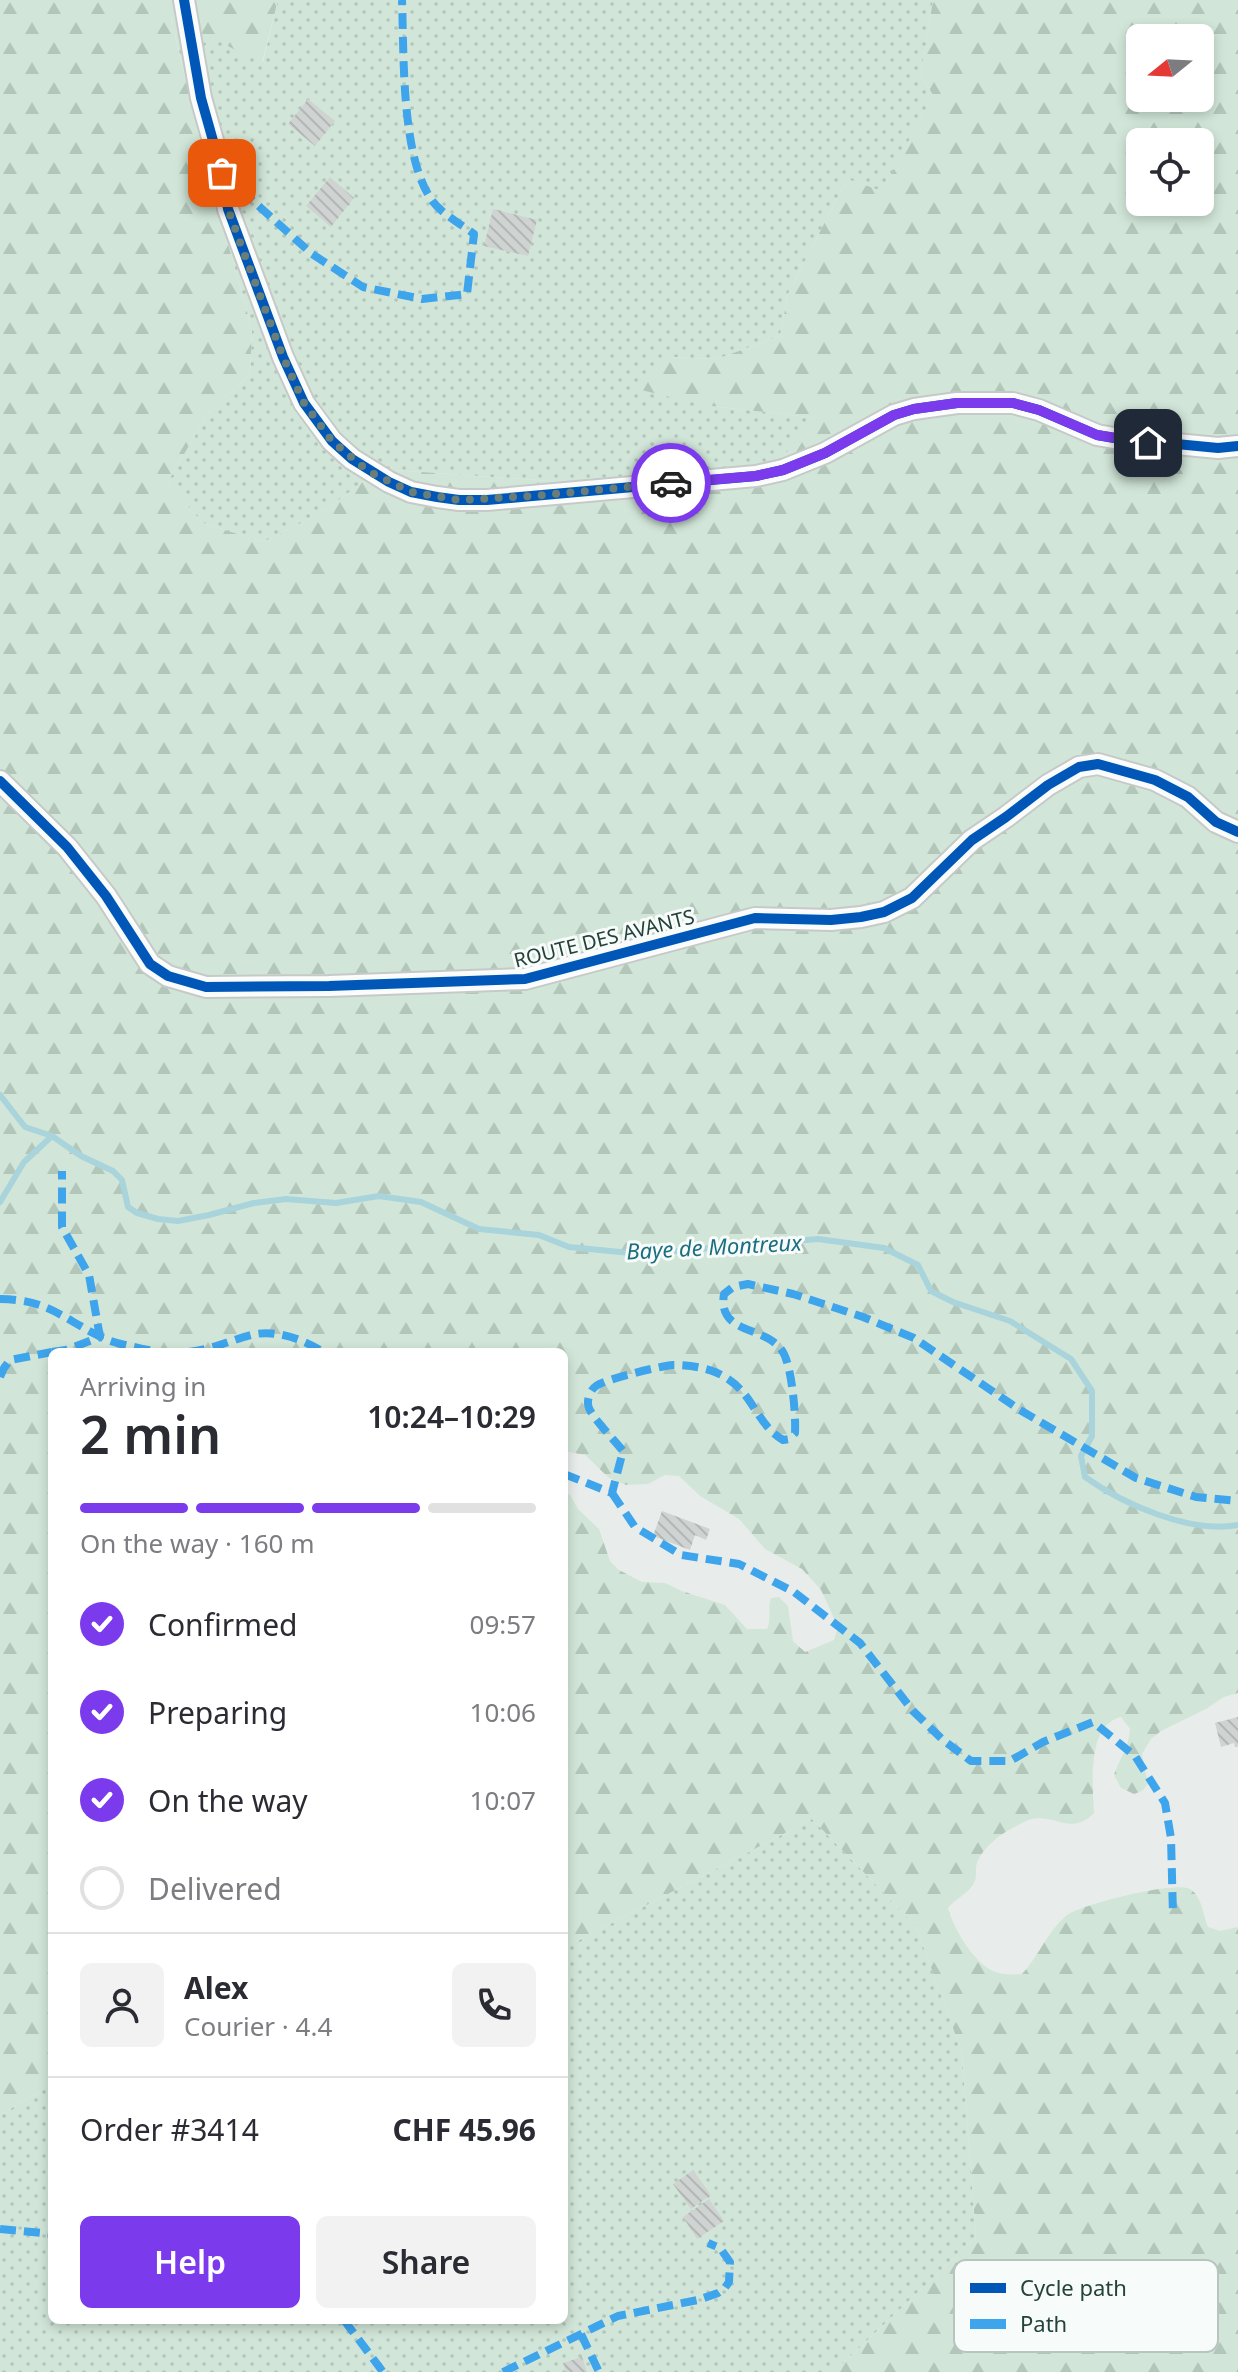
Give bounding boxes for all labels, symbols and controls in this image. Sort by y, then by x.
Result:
north arrow [1126,24,1214,112]
map controls [1126,24,1214,216]
button: locate [1126,128,1214,216]
pin [188,139,256,207]
icon: bag [200,151,244,195]
pin [1114,409,1182,477]
icon: home [1126,421,1170,465]
courier [631,443,711,523]
icon: car [649,461,693,505]
street label: ROUTE DES AVANTS [511,902,697,974]
water label: Baye de Montreux [625,1226,804,1266]
text: Arriving in [80,1368,206,1404]
text: 10:24–10:29 [367,1396,536,1437]
text: 2 min [80,1398,221,1469]
text: On the way · 160 m [80,1525,314,1561]
icon: check [80,1602,124,1646]
text: Confirmed [148,1604,298,1645]
text: 09:57 [470,1606,536,1642]
icon: check [80,1690,124,1734]
text: Preparing [148,1692,287,1733]
text: 10:06 [470,1694,536,1730]
icon: check [80,1778,124,1822]
text: On the way [148,1780,308,1821]
text: 10:07 [470,1782,536,1818]
text: Delivered [148,1868,282,1909]
button: person [80,1963,164,2047]
button: phone [452,1963,536,2047]
text: Alex [184,1967,248,2008]
text: Courier · 4.4 [184,2008,332,2044]
text: Order #3414 [80,2109,259,2150]
text: CHF 45.96 [392,2109,536,2150]
button: Help [80,2216,300,2308]
button: Share [316,2216,536,2308]
legend [954,2260,1218,2352]
text: Cycle path [1020,2272,1127,2302]
text: Path [1020,2308,1067,2338]

